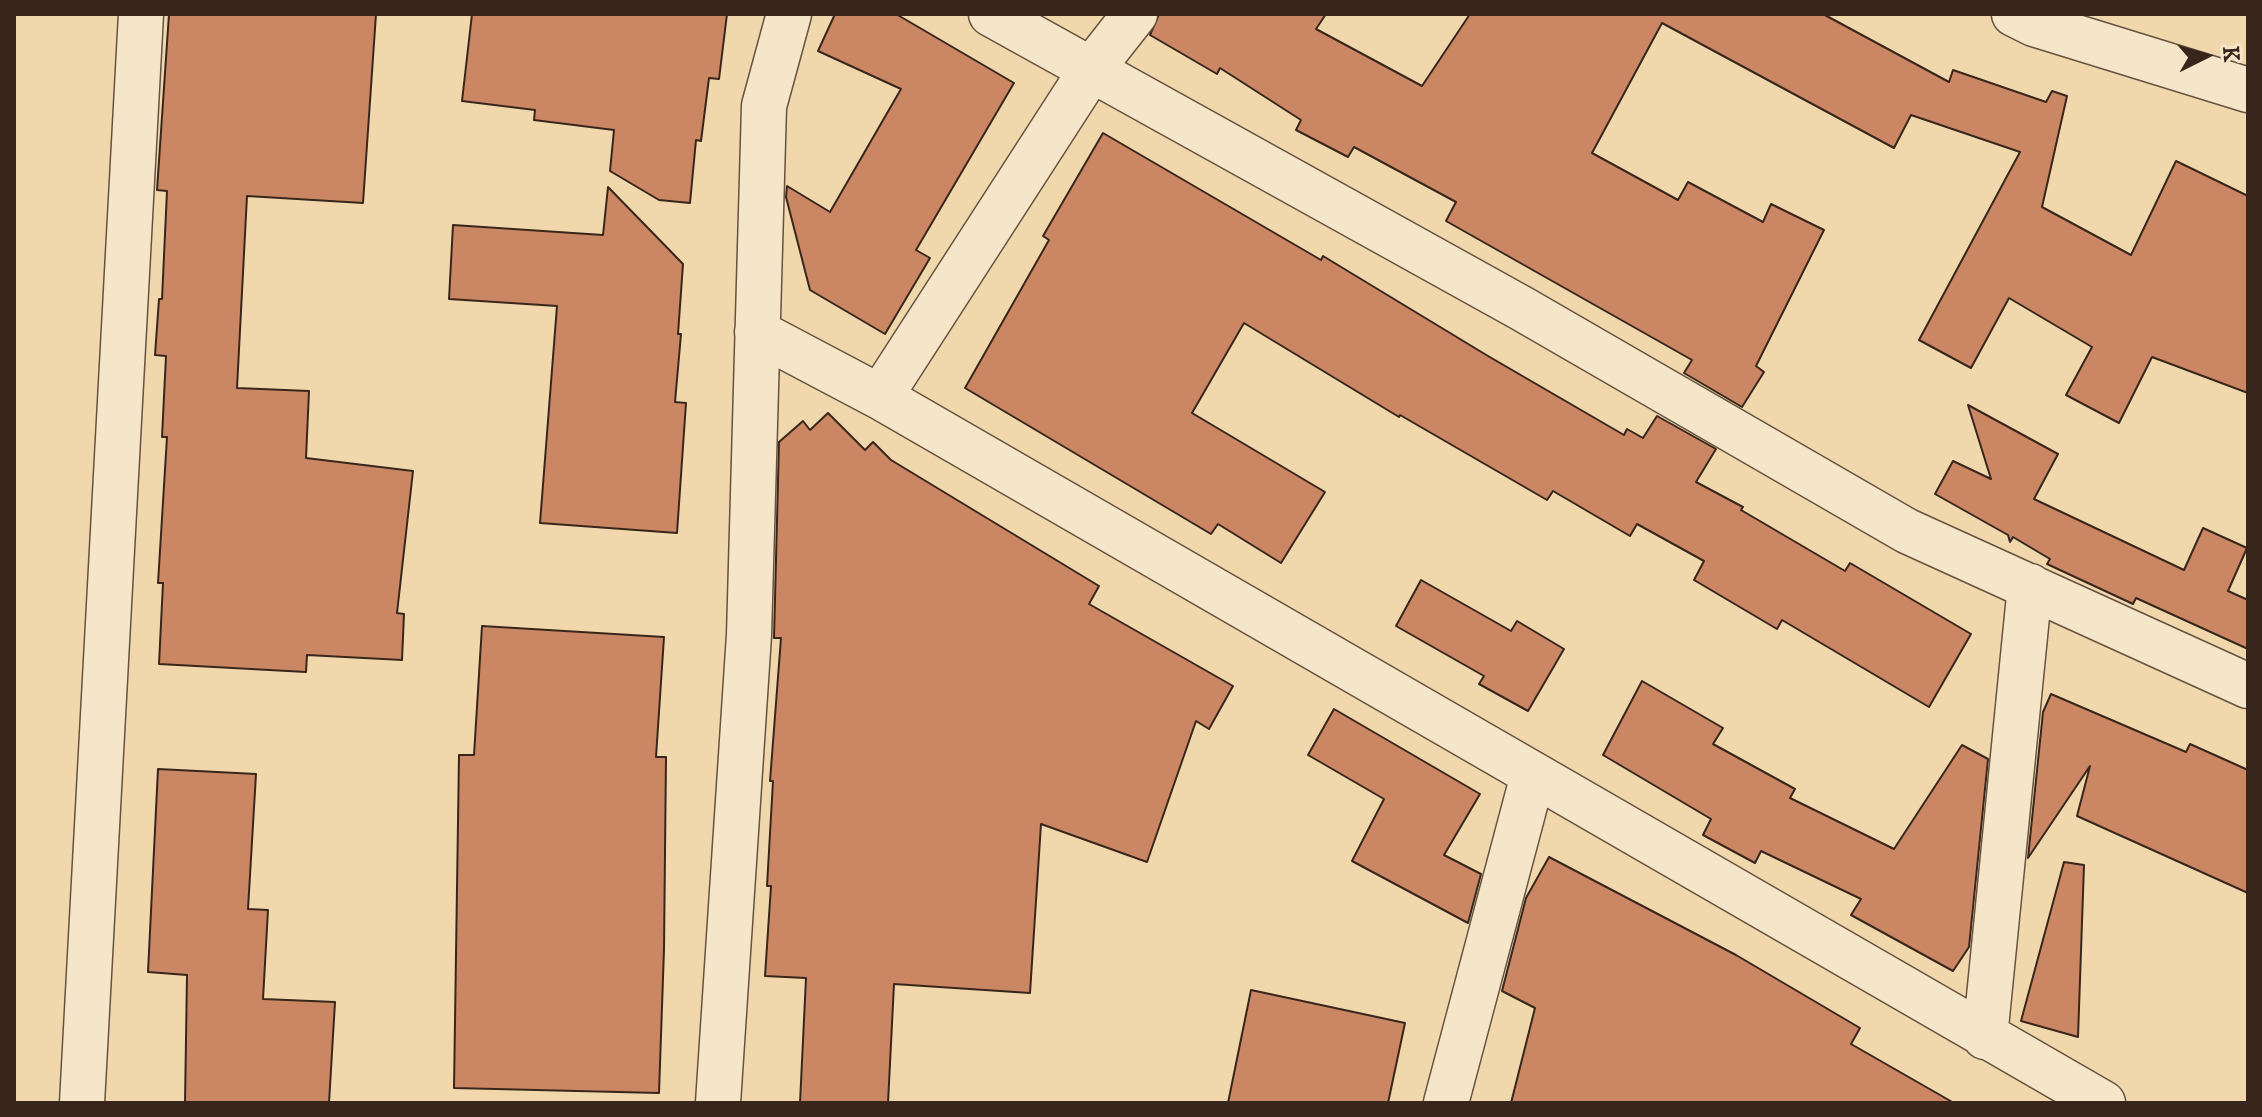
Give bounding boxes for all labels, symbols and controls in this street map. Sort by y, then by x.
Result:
north arrow [2166,16,2246,96]
text: K [2216,45,2245,63]

